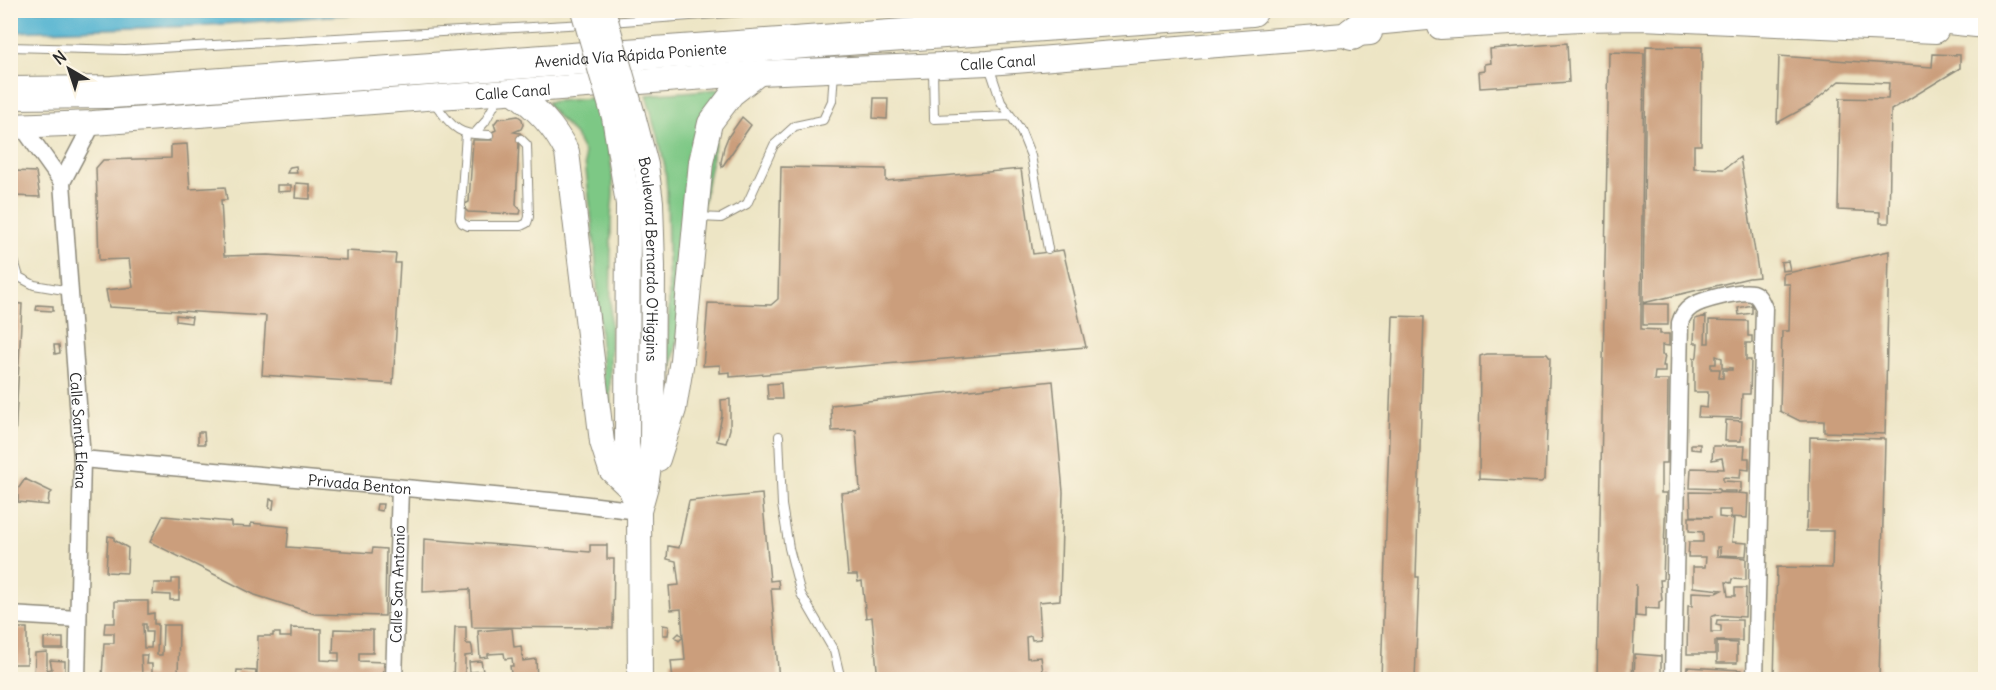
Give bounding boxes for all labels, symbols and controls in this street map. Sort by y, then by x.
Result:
street label: Avenida Vía Rápida Poniente [534,38,727,71]
north arrow [39,39,99,99]
text: N [49,46,70,69]
street label: Calle Canal [960,50,1036,74]
street label: Calle Canal [474,79,551,104]
street label: Boulevard Bernardo O'Higgins [635,155,663,362]
street label: Calle Santa Elena [66,371,92,490]
street label: Privada Benton [307,470,413,498]
street label: Calle San Antonio [386,525,408,643]

